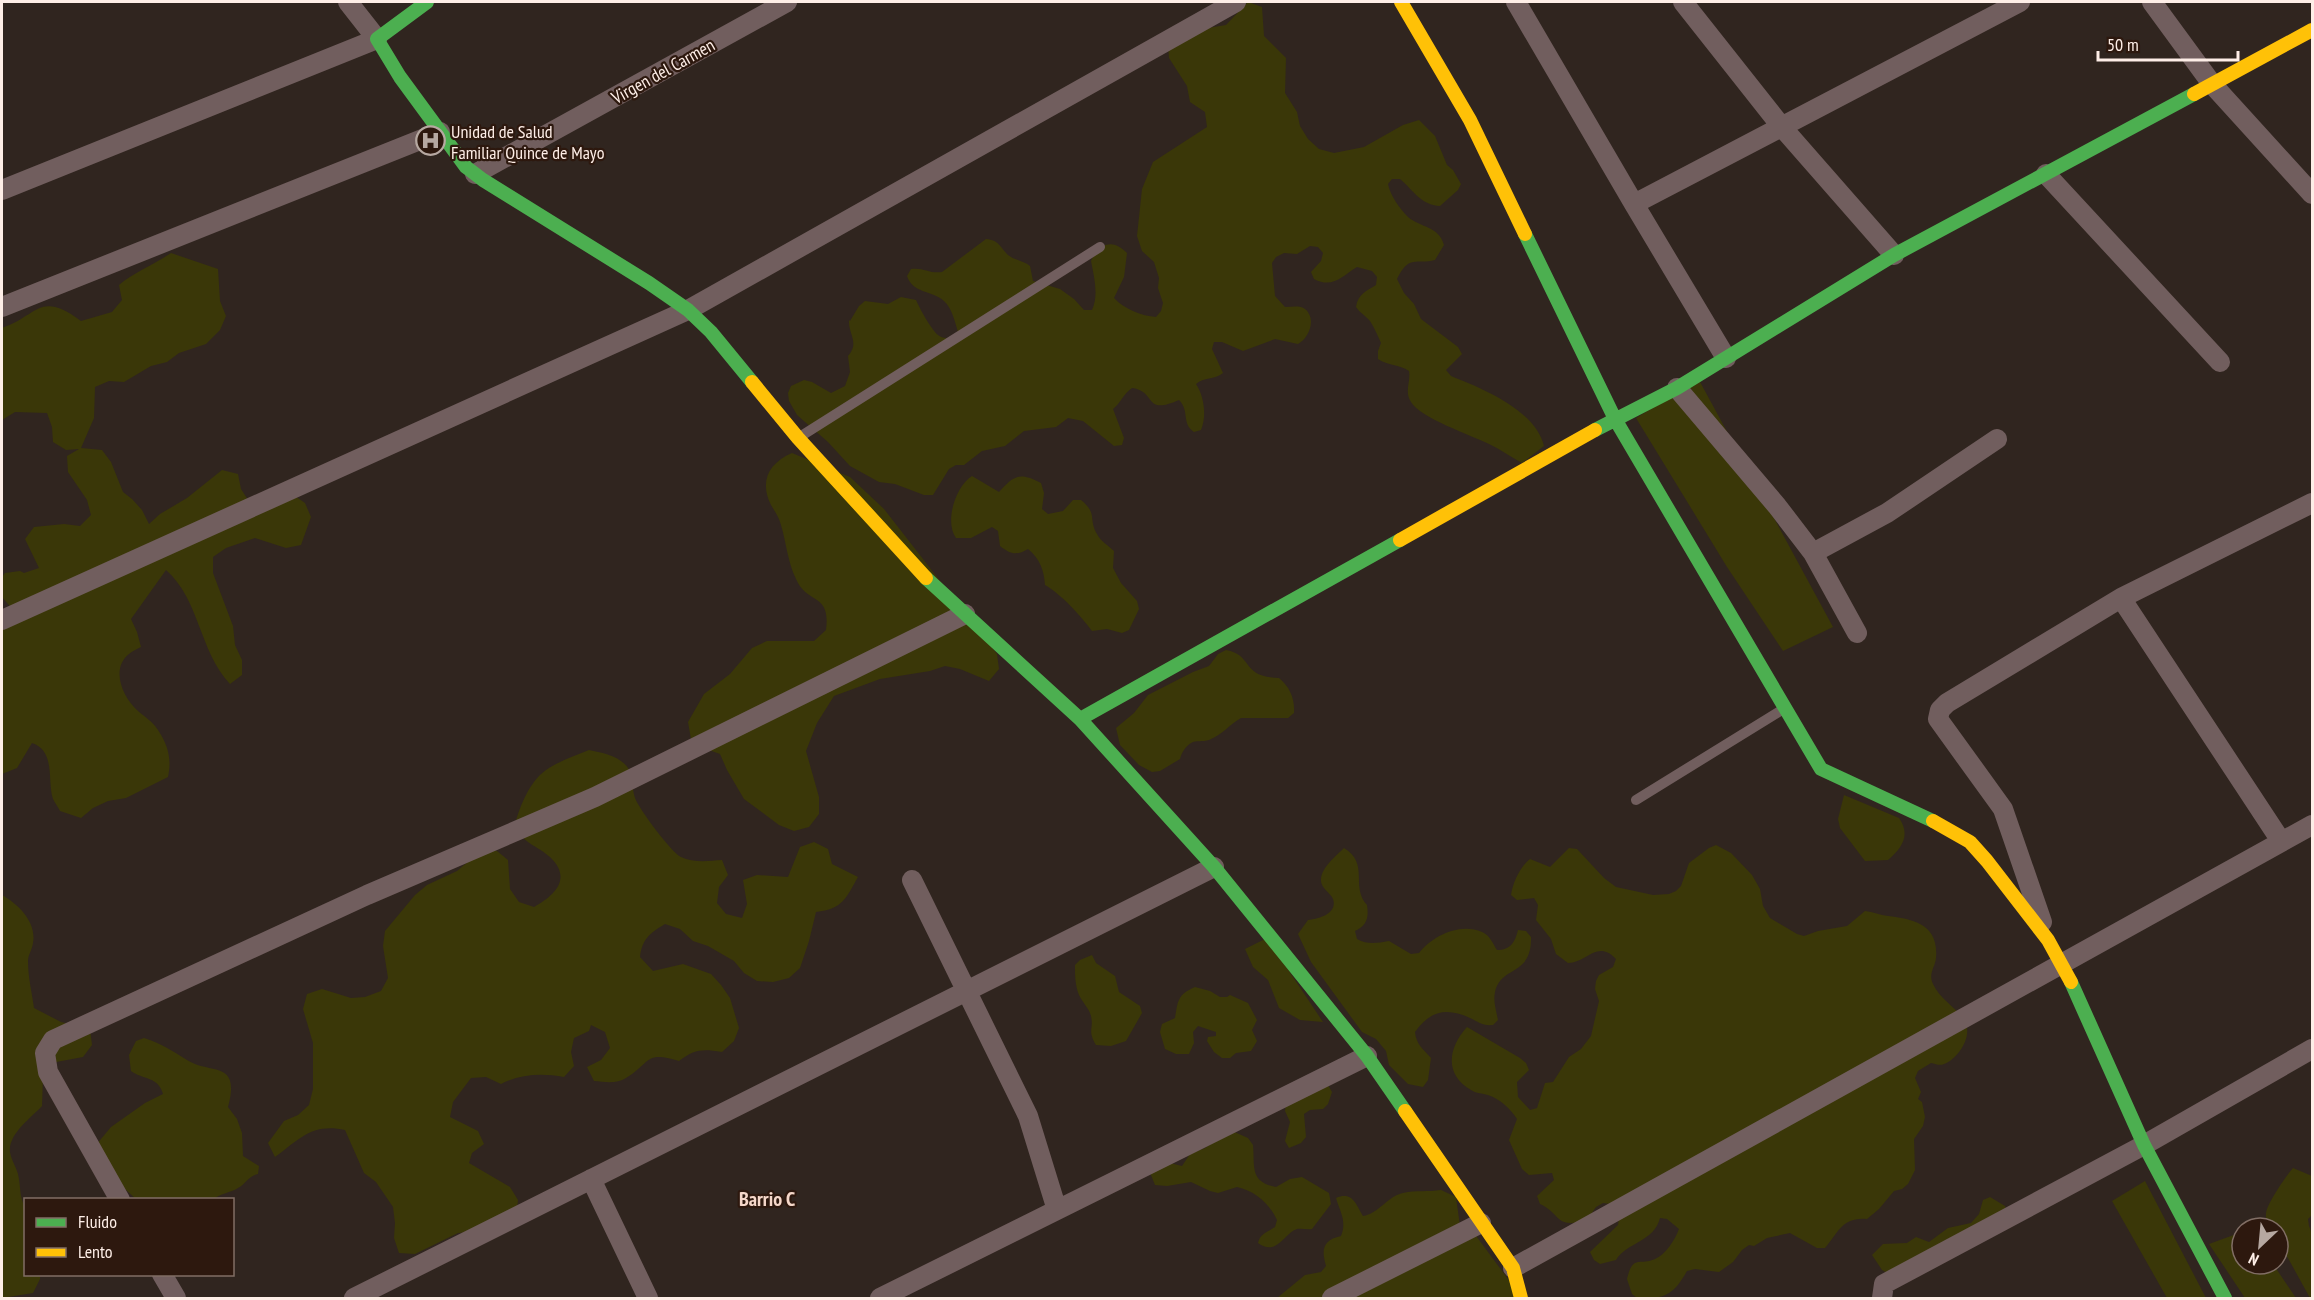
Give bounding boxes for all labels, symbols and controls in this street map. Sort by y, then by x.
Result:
scale bar [2098,24,2238,62]
street label: Virgen del Carmen [606,33,719,109]
text: 50 m [2107,33,2139,56]
place label: Unidad de Salud Familiar Quince de Mayo [451,120,605,164]
hospital icon: Unidad de Salud Familiar Quince de Mayo [414,125,446,157]
district label: Barrio C [739,1186,795,1212]
legend [24,1198,234,1276]
text: Fluido [78,1210,117,1233]
north arrow [2230,1216,2290,1276]
text: Lento [78,1240,113,1263]
text: N [2245,1249,2262,1270]

